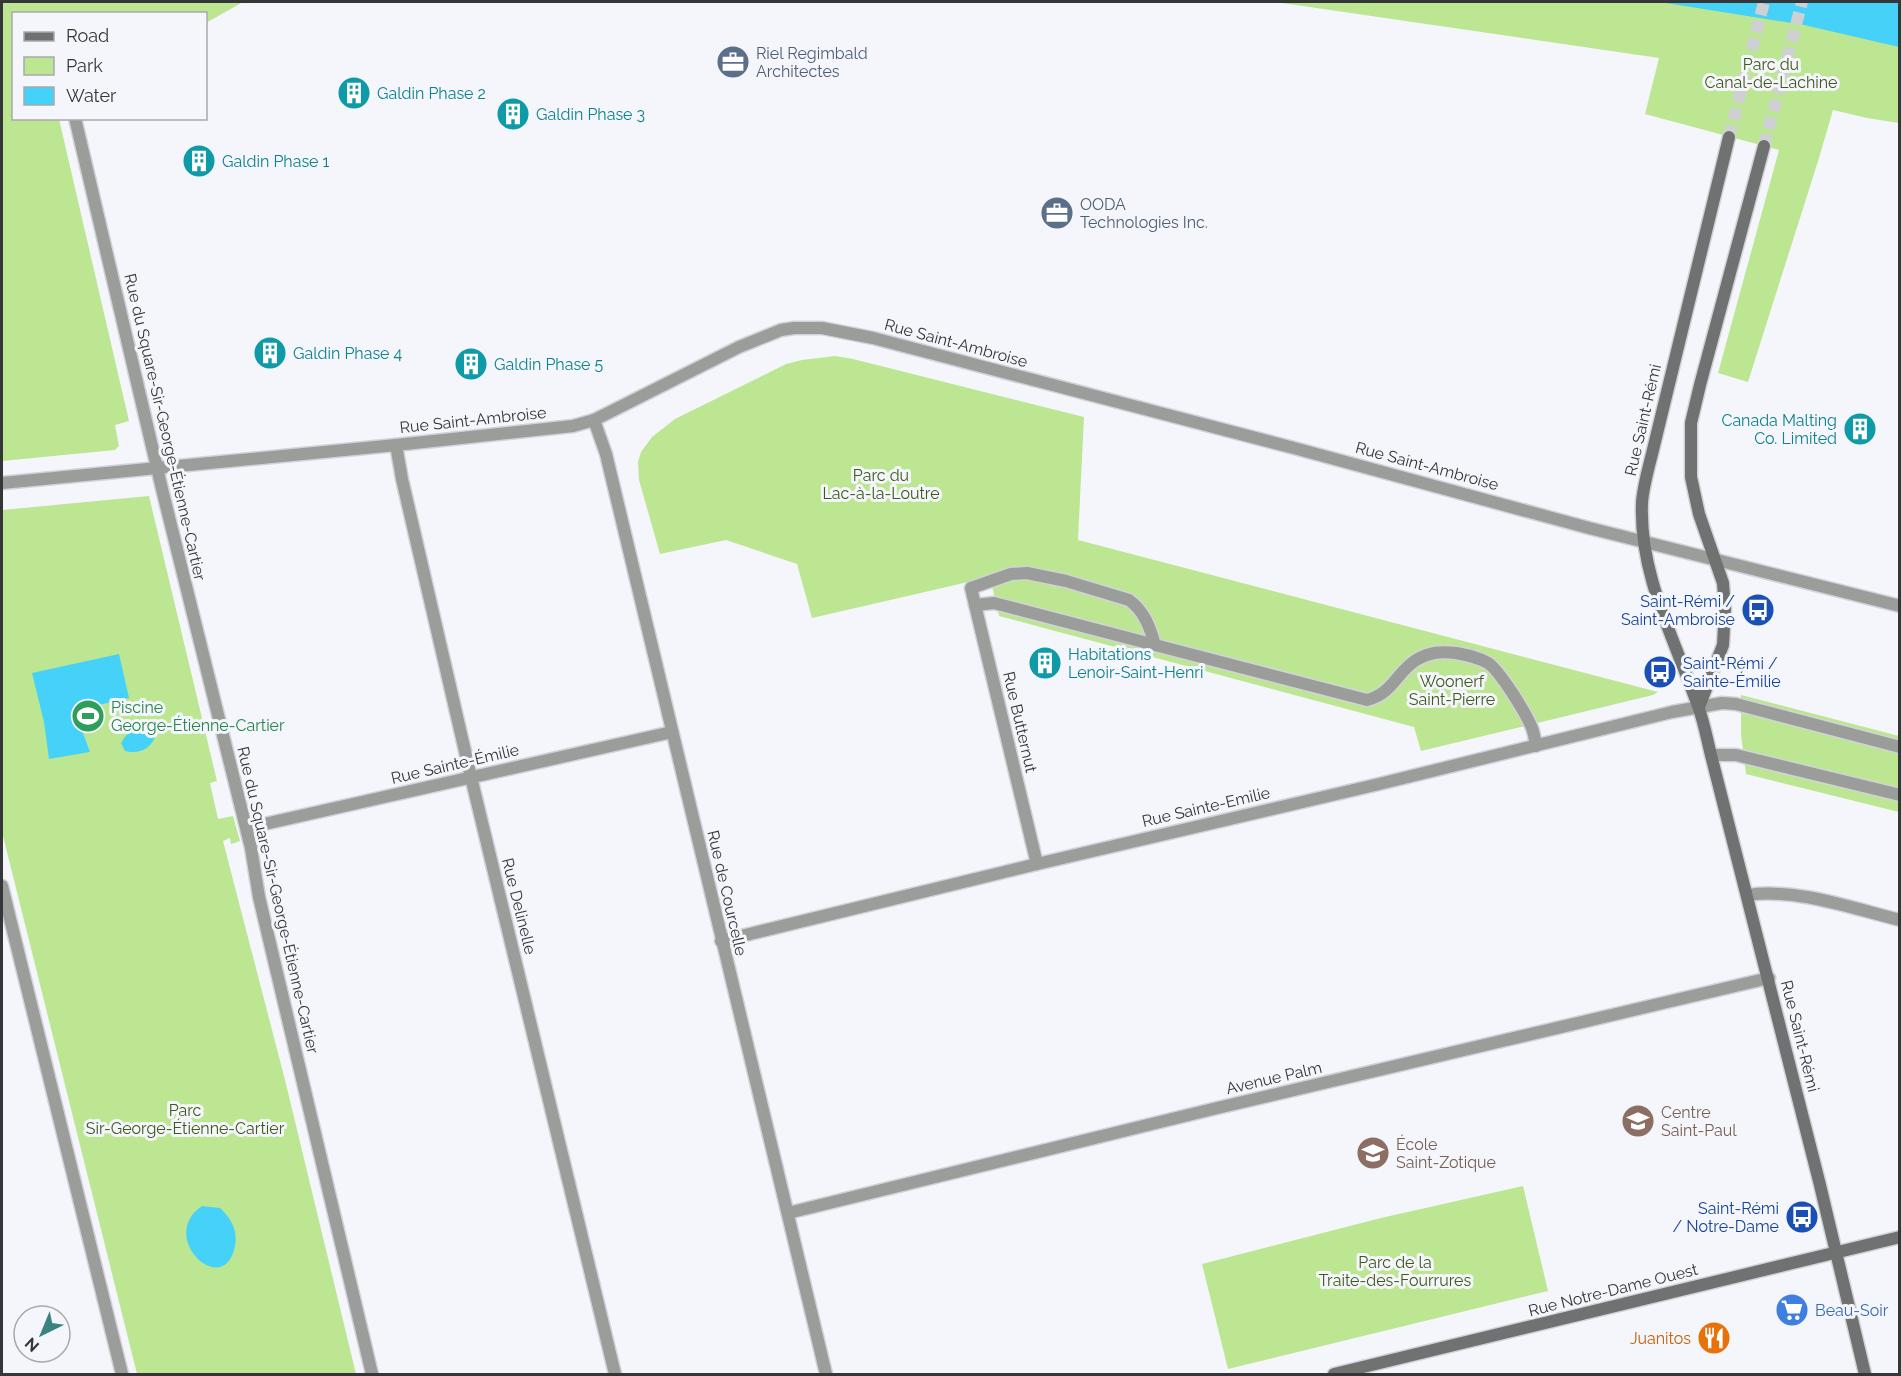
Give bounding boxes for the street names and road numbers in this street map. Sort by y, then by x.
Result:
street label: Rue du Square-Sir-George-Étienne-Cartier [120,271,211,583]
street label: Rue Saint-Ambroise [882,315,1030,371]
street label: Rue Saint-Rémi [1621,362,1665,478]
street label: Rue Saint-Ambroise [399,403,547,437]
street label: Rue Saint-Ambroise [1353,438,1501,494]
street label: Rue Butternut [999,670,1041,775]
street label: Rue Sainte-Émilie [389,739,521,788]
street label: Rue du Square-Sir-George-Étienne-Cartier [233,744,324,1056]
street label: Rue Sainte-Emilie [1140,783,1272,831]
street label: Rue de Courcelle [703,828,751,958]
street label: Rue Delinelle [498,856,540,956]
street label: Rue Saint-Rémi [1777,978,1823,1094]
street label: Avenue Palm [1224,1058,1324,1098]
street label: Rue Notre-Dame Ouest [1526,1260,1700,1320]

